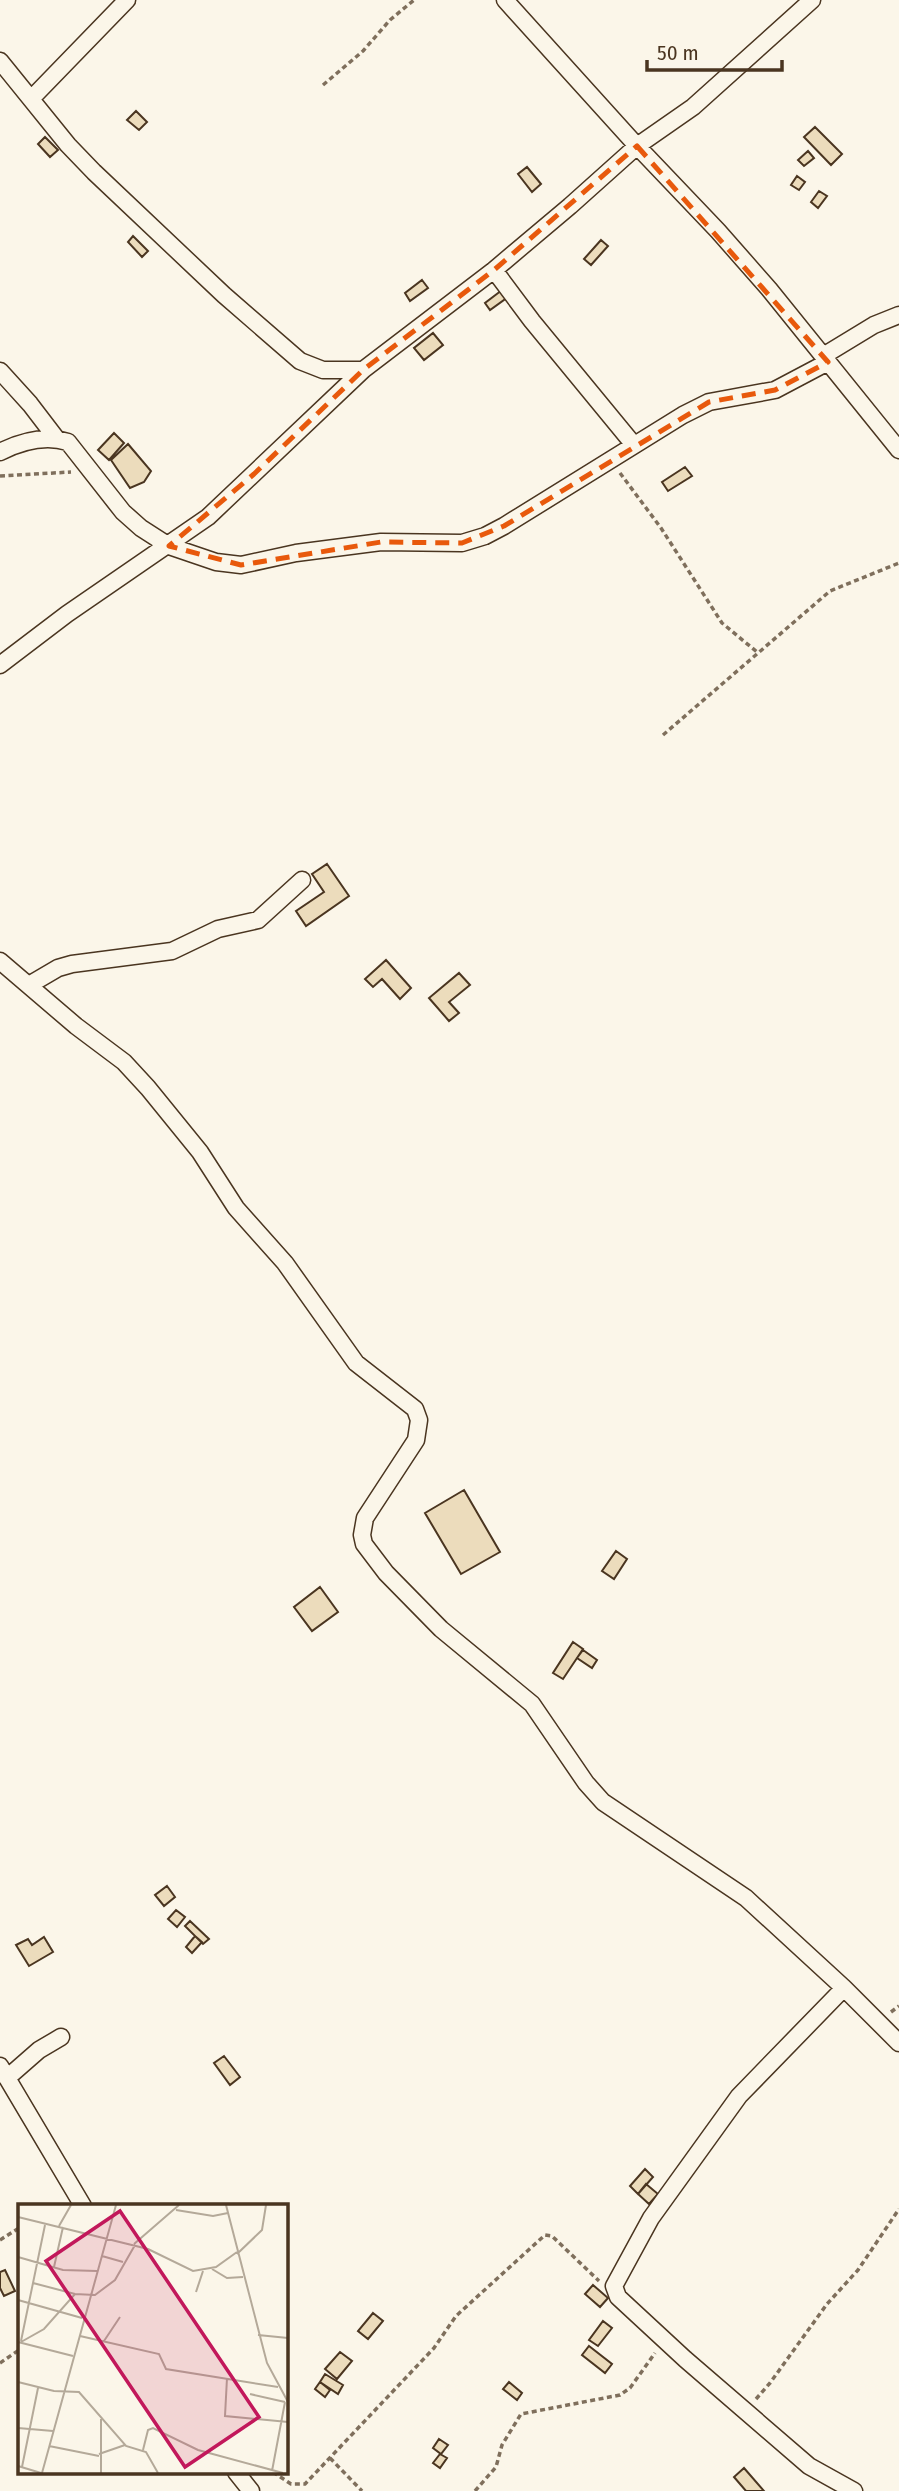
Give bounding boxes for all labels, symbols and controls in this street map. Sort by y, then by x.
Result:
scale bar [647,28,782,72]
text: 50 m [657,40,699,66]
inset map [18,2204,287,2474]

